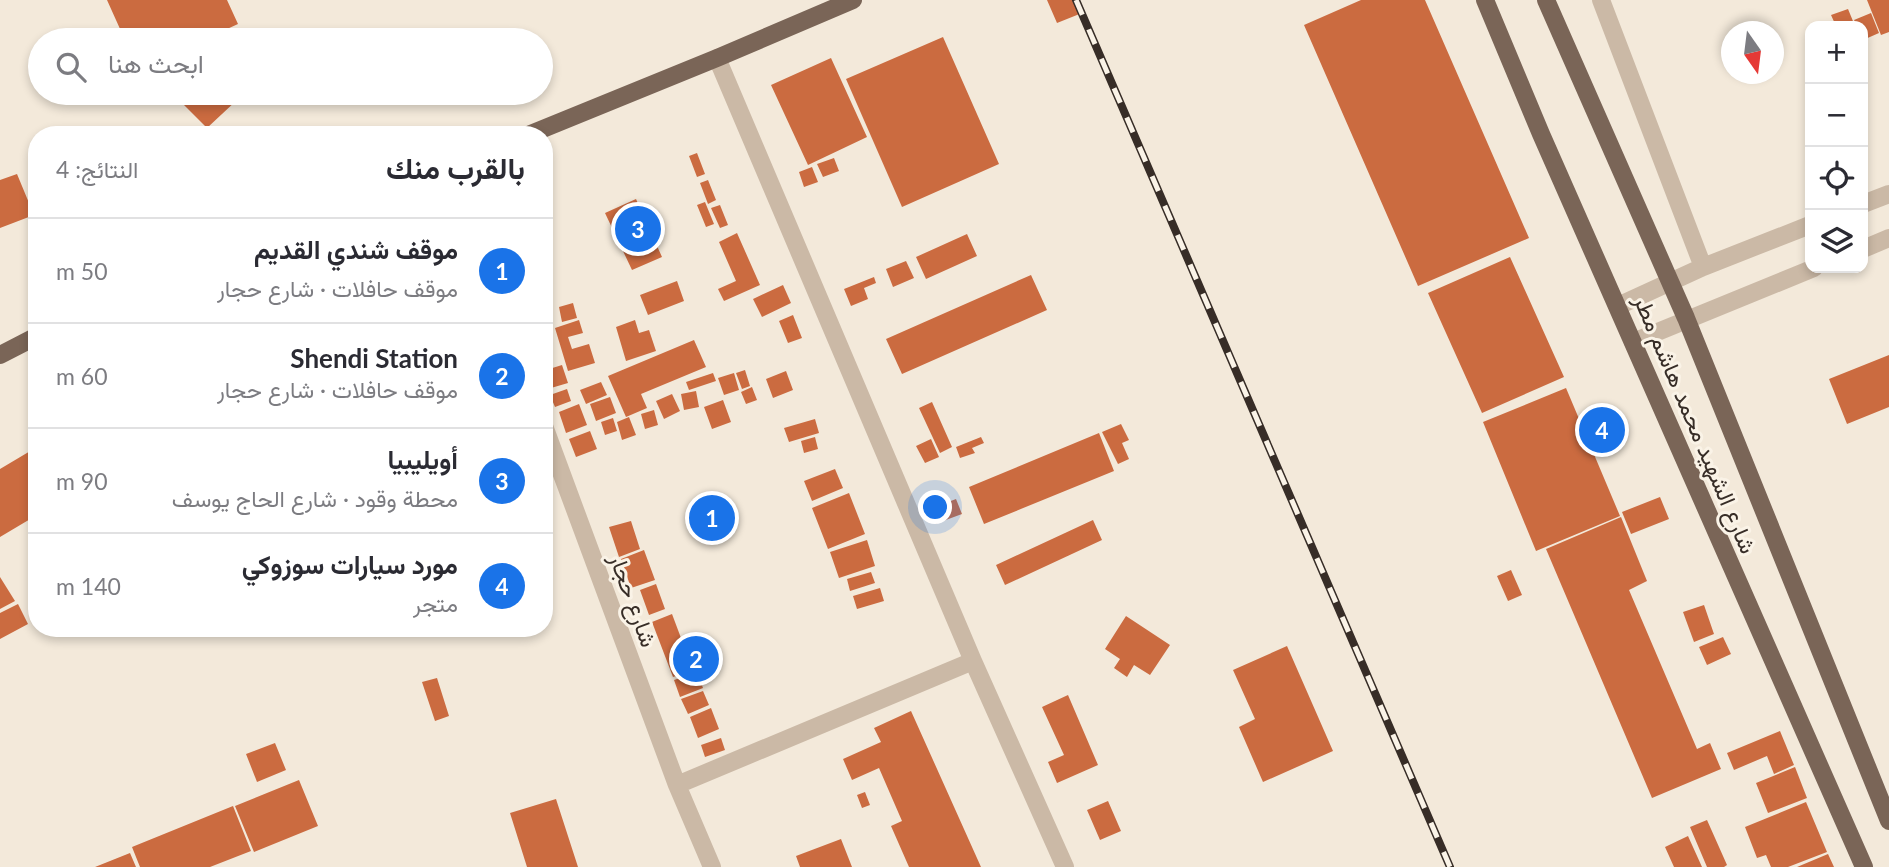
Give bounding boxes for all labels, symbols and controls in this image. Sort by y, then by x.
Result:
north arrow [1721,21,1784,84]
map controls [1805,21,1868,273]
button: + [1805,21,1868,84]
search box [28,28,553,105]
text: ابحث هنا [108,47,204,79]
icon: search [52,48,90,86]
button: − [1805,84,1868,147]
button: locate [1805,147,1868,210]
text: بالقرب منك [386,149,525,185]
text: النتائج: 4 [56,155,138,183]
pin: 3 [615,203,661,255]
button: layers [1805,210,1868,273]
text: موقف شندي القديم [254,233,458,265]
text: 50 m [56,257,108,285]
text: 1 [495,257,509,285]
text: موقف حافلات · شارع حجار [217,274,458,302]
street label: شارع الشهيد محمد هاشم مطر [1626,290,1763,559]
text: Shendi Station [290,342,458,374]
text: 60 m [56,362,108,390]
text: 2 [495,362,509,390]
text: موقف حافلات · شارع حجار [217,375,458,403]
pin: 4 [1579,404,1625,456]
text: أويليبيا [388,443,458,475]
text: 90 m [56,467,108,495]
text: 3 [495,467,509,495]
text: محطة وقود · شارع الحاج يوسف [172,484,458,512]
your location [918,490,952,524]
pin: 1 [689,492,735,544]
text: مورد سيارات سوزوكي [242,548,458,580]
street label: شارع حجار [601,549,664,651]
text: 140 m [56,572,121,600]
text: 4 [495,572,509,600]
text: متجر [413,589,458,617]
pin: 2 [673,633,719,685]

